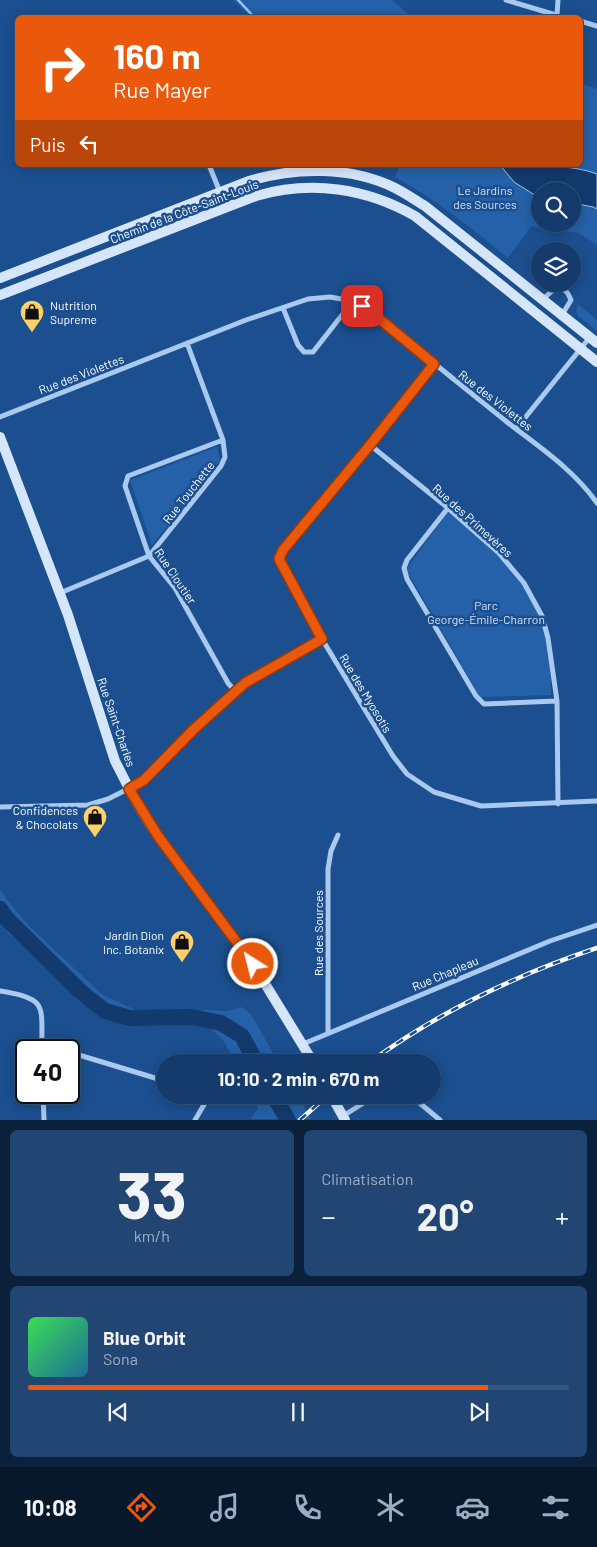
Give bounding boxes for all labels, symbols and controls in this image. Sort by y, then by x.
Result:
text: 160 m [113,34,200,76]
icon: right [30,35,95,100]
text: Rue Mayer [113,76,211,102]
icon: left [75,130,103,158]
text: Puis [30,133,65,156]
street label: Chemin de la Côte-Saint-Louis [108,176,260,246]
map controls [531,182,581,292]
button: search [531,182,581,232]
park label: Le Jardins des Sources [453,183,517,211]
button: layers [531,242,581,292]
pin [341,285,383,327]
icon: arrive [348,292,376,320]
place label: Nutrition Supreme [50,298,97,326]
shop icon: Nutrition Supreme [19,299,45,333]
street label: Rue des Violettes [37,351,126,397]
street label: Rue des Violettes [456,367,536,433]
street label: Rue Touchette [159,458,217,526]
street label: Rue des Primevères [430,481,516,560]
street label: Rue Cloutier [152,546,200,607]
park label: Parc George-Émile-Charron [427,598,545,626]
street label: Rue des Myosotis [337,651,395,735]
street label: Rue Saint-Charles [95,676,139,769]
place label: Confidences & Chocolats [13,803,78,831]
shop icon: Confidences & Chocolats [82,804,108,838]
street label: Rue des Sources [311,890,325,976]
place label: Jardin Dion Inc. Botanix [103,928,164,956]
shop icon: Jardin Dion Inc. Botanix [169,929,195,963]
position arrow [226,937,278,989]
street label: Rue Chapleau [410,953,480,993]
speed limit sign: 40 [15,1039,80,1104]
text: 10:10 · 2 min · 670 m [218,1067,379,1090]
text: 33 [117,1154,187,1232]
text: Climatisation [322,1169,413,1188]
text: 20° [417,1193,474,1239]
text: − [322,1199,336,1233]
text: + [555,1199,569,1233]
text: km/h [134,1226,170,1245]
text: Blue Orbit [103,1326,186,1349]
text: Sona [103,1349,138,1368]
icon: previous [104,1398,132,1426]
icon: pause [284,1398,312,1426]
icon: next [465,1398,493,1426]
icon: directions [124,1490,159,1525]
icon: music [207,1490,242,1525]
icon: phone [290,1490,325,1525]
icon: climate [373,1490,408,1525]
icon: car [455,1490,490,1525]
icon: filters [538,1490,573,1525]
text: 10:08 [24,1494,77,1520]

